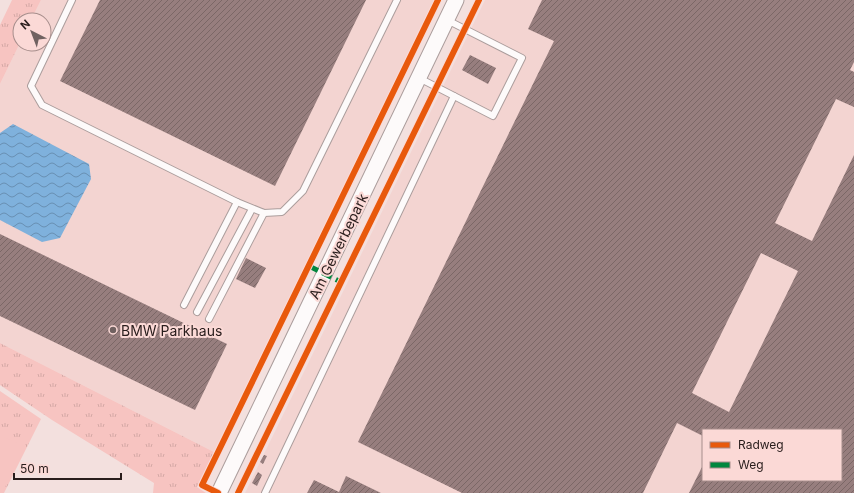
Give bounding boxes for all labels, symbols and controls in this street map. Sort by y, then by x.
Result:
north arrow [12,12,52,52]
text: N [18,17,33,33]
street label: Am Gewerbepark [305,190,371,302]
place label: BMW Parkhaus [121,322,222,339]
marker: BMW Parkhaus [108,325,118,335]
legend [702,429,842,481]
text: Radweg [738,437,784,452]
scale bar [14,455,121,481]
text: Weg [738,457,764,472]
text: 50 m [20,461,49,476]

